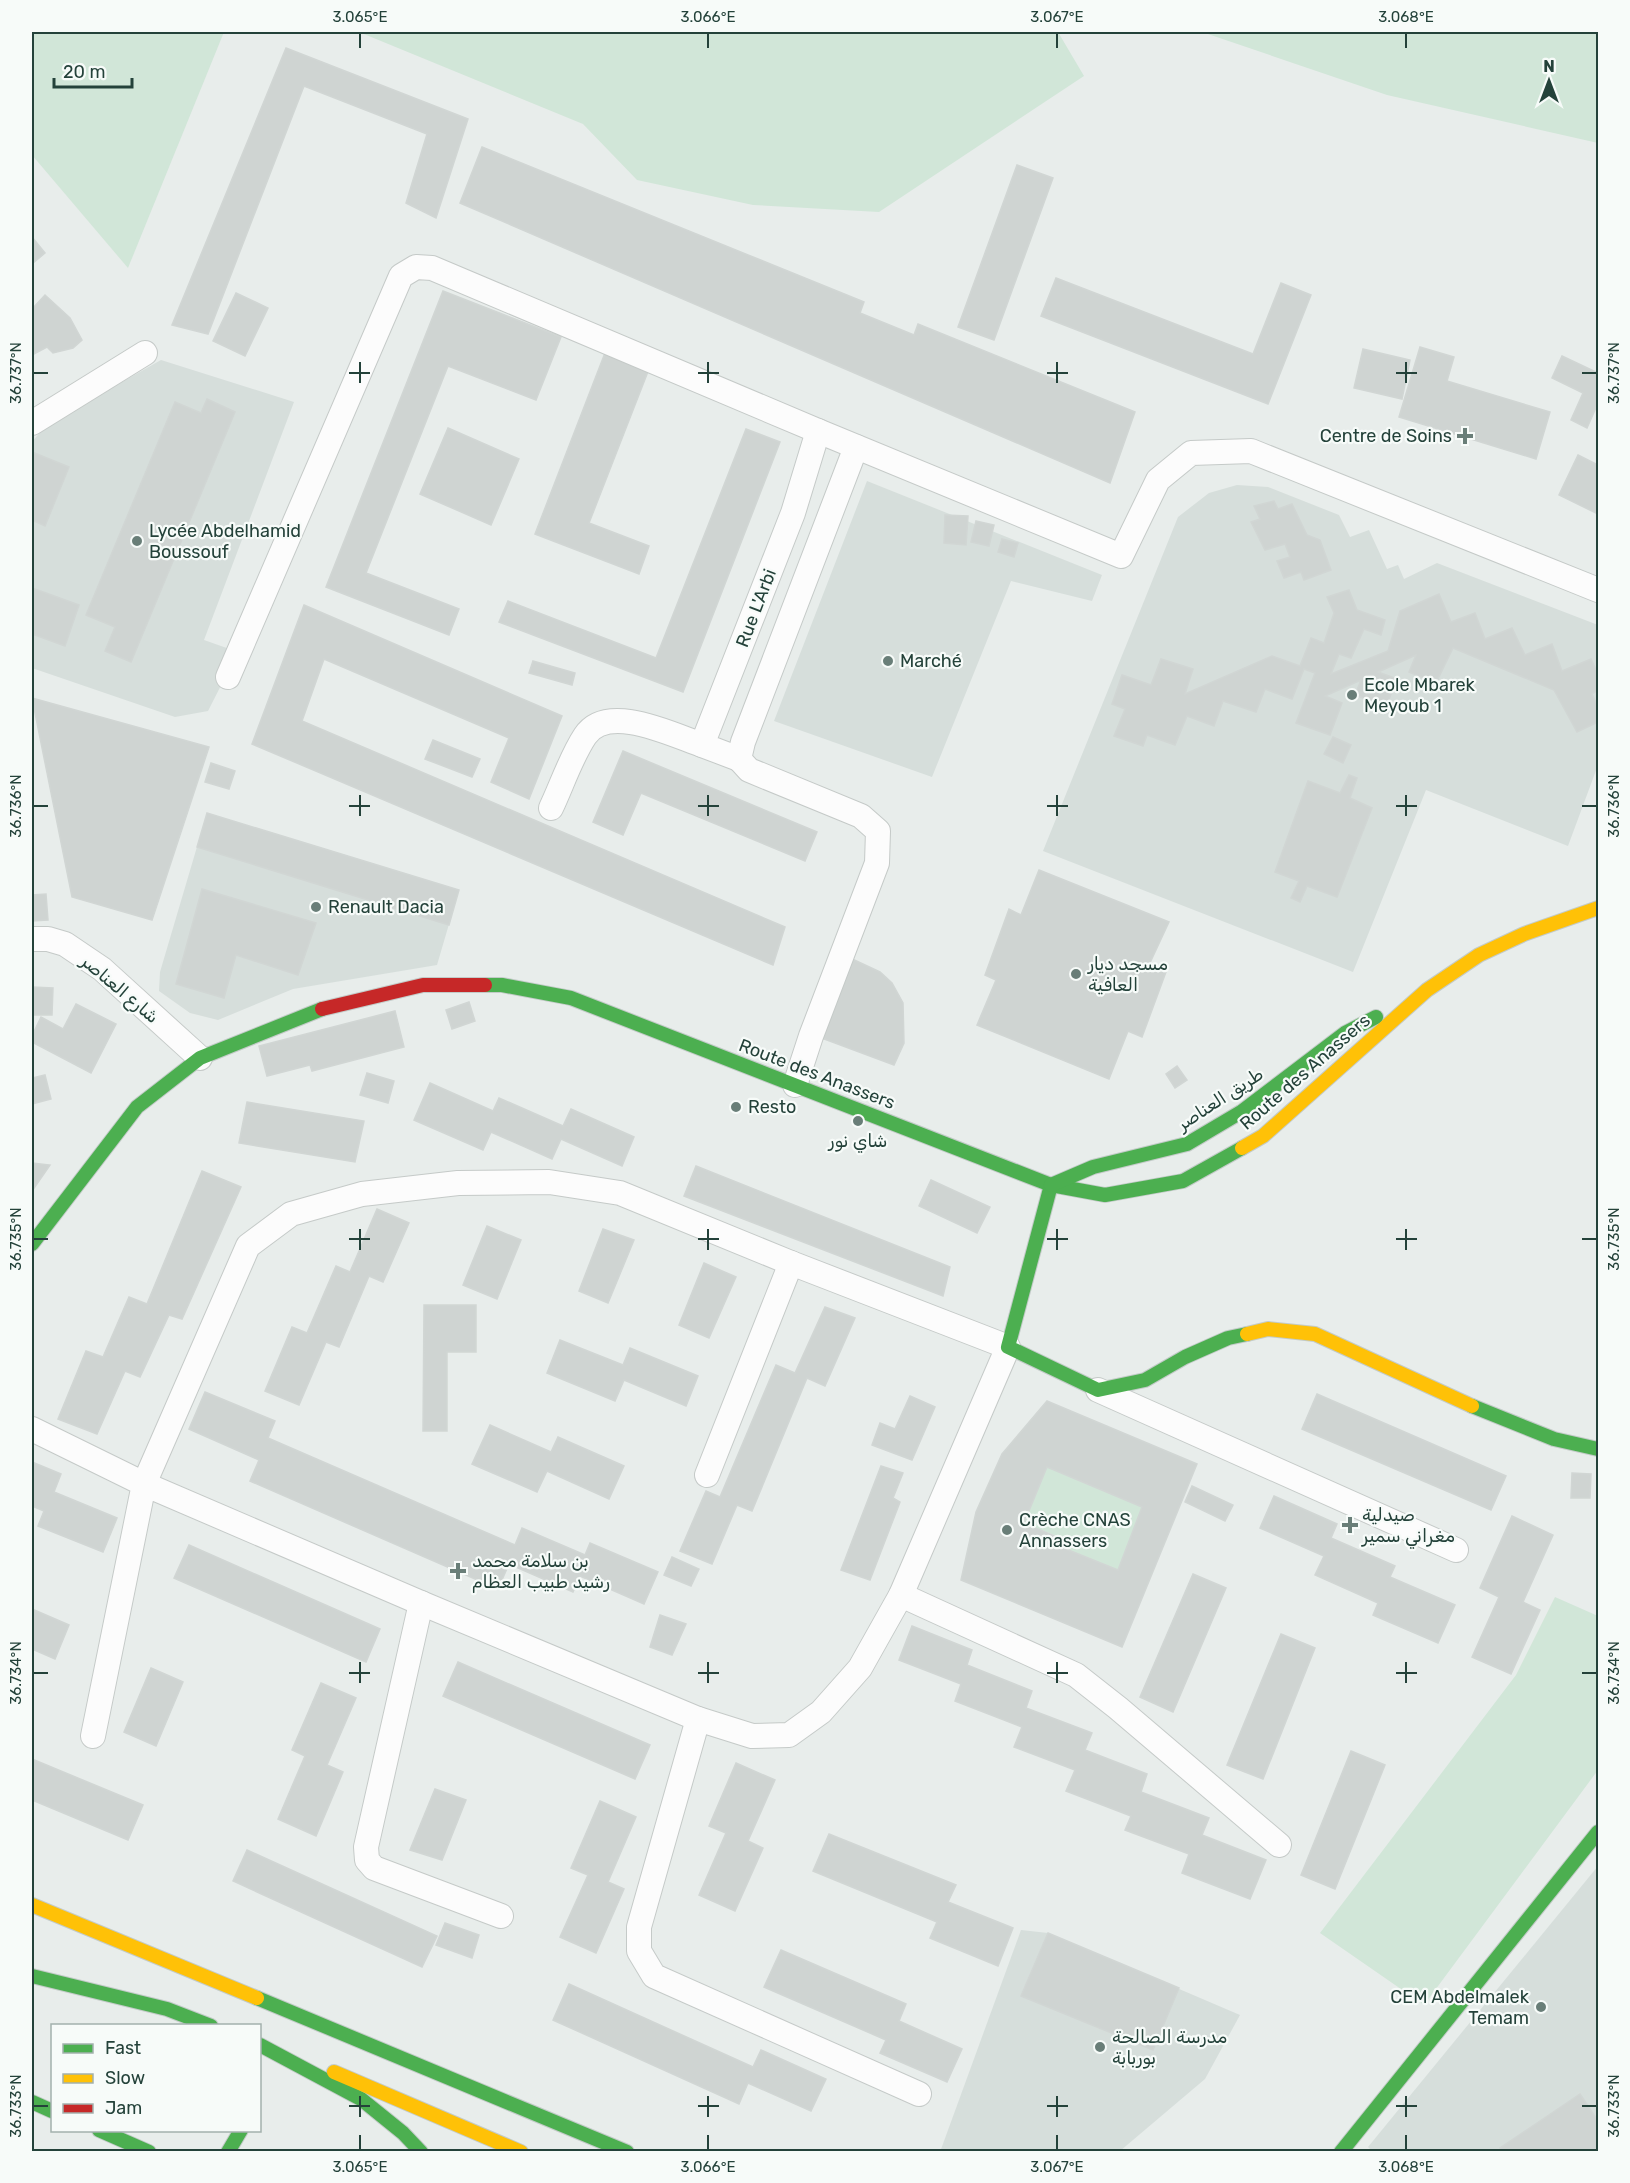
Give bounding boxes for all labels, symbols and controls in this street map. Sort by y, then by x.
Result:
text: 3.065°E [333,8,387,26]
text: 3.066°E [680,8,736,26]
text: 3.067°E [1030,8,1084,26]
text: 3.068°E [1378,8,1434,26]
scale bar [54,51,132,89]
north arrow [1519,51,1579,111]
text: N [1543,57,1555,76]
text: 20 m [63,61,105,83]
text: 36.737°N [7,342,25,404]
text: 36.737°N [1605,342,1623,404]
place label: Centre de Soins [1320,425,1452,447]
marker: Centre de Soins [1456,427,1474,445]
place label: Lycée Abdelhamid Boussouf [149,520,301,563]
marker: Lycée Abdelhamid Boussouf [130,534,144,548]
street label: Rue L'Arbi [731,566,781,650]
place label: Marché [900,650,962,672]
marker: Marché [881,654,895,668]
place label: Ecole Mbarek Meyoub 1 [1364,674,1476,717]
marker: Ecole Mbarek Meyoub 1 [1345,688,1359,702]
text: 36.736°N [7,774,25,838]
text: 36.736°N [1605,774,1623,838]
place label: Renault Dacia [328,896,444,918]
marker: Renault Dacia [309,900,323,914]
street label: شارع العناصر [75,949,163,1029]
place label: مسجد ديار العافية [1087,953,1168,996]
marker: مسجد ديار العافية [1069,967,1083,981]
street label: Route des Anassers [1235,1009,1375,1135]
street label: Route des Anassers [736,1034,898,1114]
street label: طريق العناصر [1172,1063,1267,1136]
place label: Resto [748,1096,796,1118]
marker: Resto [729,1100,743,1114]
marker: شاي نور [851,1114,865,1128]
place label: شاي نور [828,1130,887,1153]
text: 36.735°N [7,1207,25,1271]
text: 36.735°N [1605,1207,1623,1271]
place label: صيدلية مغراني سمير [1361,1504,1455,1549]
place label: Crèche CNAS Annassers [1019,1509,1131,1552]
marker: صيدلية مغراني سمير [1343,1518,1357,1532]
marker: Crèche CNAS Annassers [1000,1523,1014,1537]
place label: بن سلامة محمد رشيد طبيب العظام [472,1550,610,1593]
marker: بن سلامة محمد رشيد طبيب العظام [449,1562,467,1580]
text: 36.734°N [7,1641,25,1705]
text: 36.734°N [1605,1641,1623,1705]
place label: CEM Abdelmalek Temam [1390,1986,1530,2029]
marker: CEM Abdelmalek Temam [1534,2000,1548,2014]
legend [51,2024,261,2132]
place label: مدرسة الصالحة بوربابة [1112,2026,1227,2069]
text: Fast [105,2037,141,2059]
marker: مدرسة الصالحة بوربابة [1093,2040,1107,2054]
text: Slow [105,2067,145,2089]
text: 36.733°N [7,2074,25,2138]
text: 36.733°N [1605,2074,1623,2138]
text: Jam [105,2097,142,2119]
text: 3.065°E [333,2158,387,2176]
text: 3.066°E [680,2158,736,2176]
text: 3.067°E [1030,2158,1084,2176]
text: 3.068°E [1378,2158,1434,2176]

